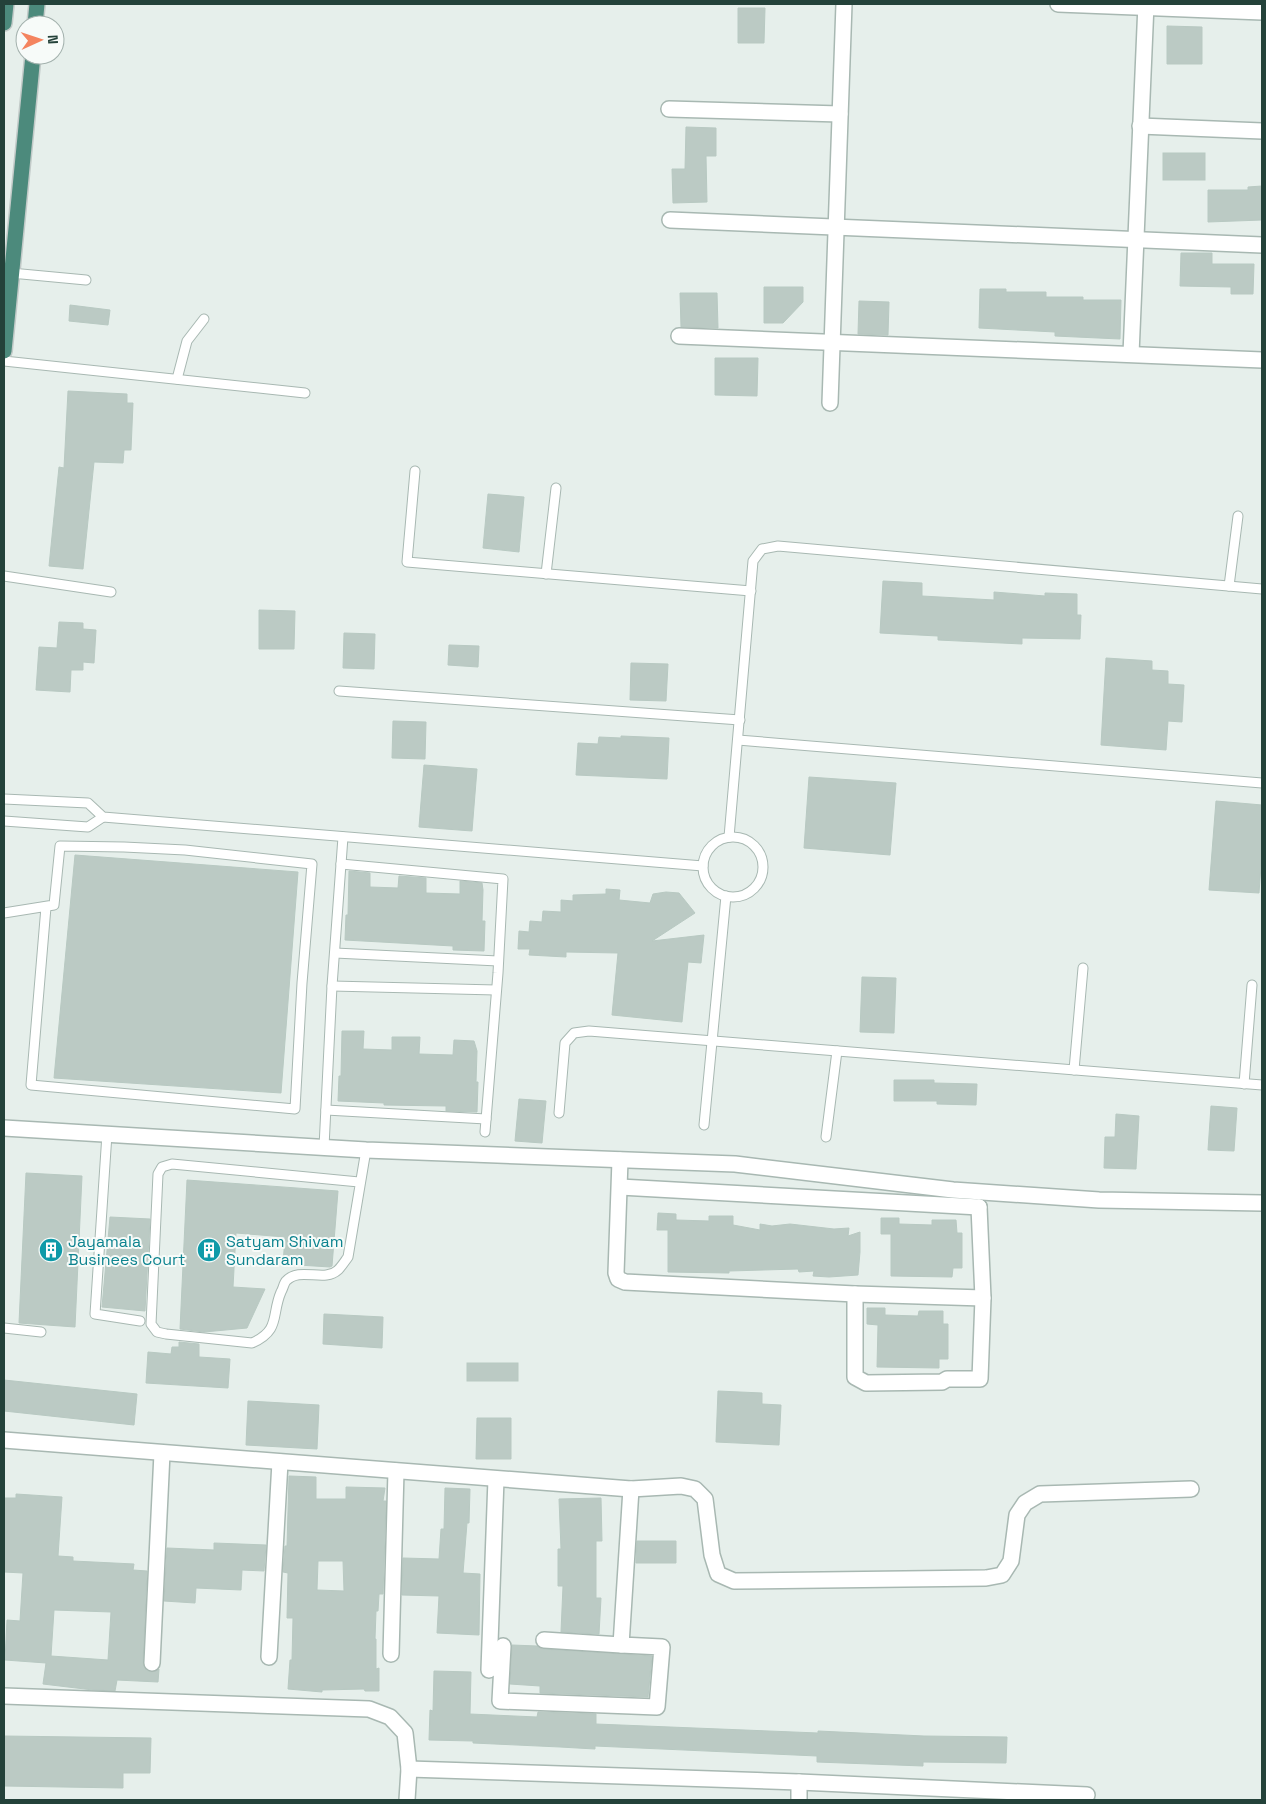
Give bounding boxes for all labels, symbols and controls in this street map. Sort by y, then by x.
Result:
north arrow [15,15,65,65]
text: N [44,34,62,44]
place label: Jayamala Businees Court [68,1231,185,1270]
place label: Satyam Shivam Sundaram [226,1231,344,1270]
building icon: Jayamala Businees Court [38,1237,64,1263]
building icon: Satyam Shivam Sundaram [196,1237,222,1263]

